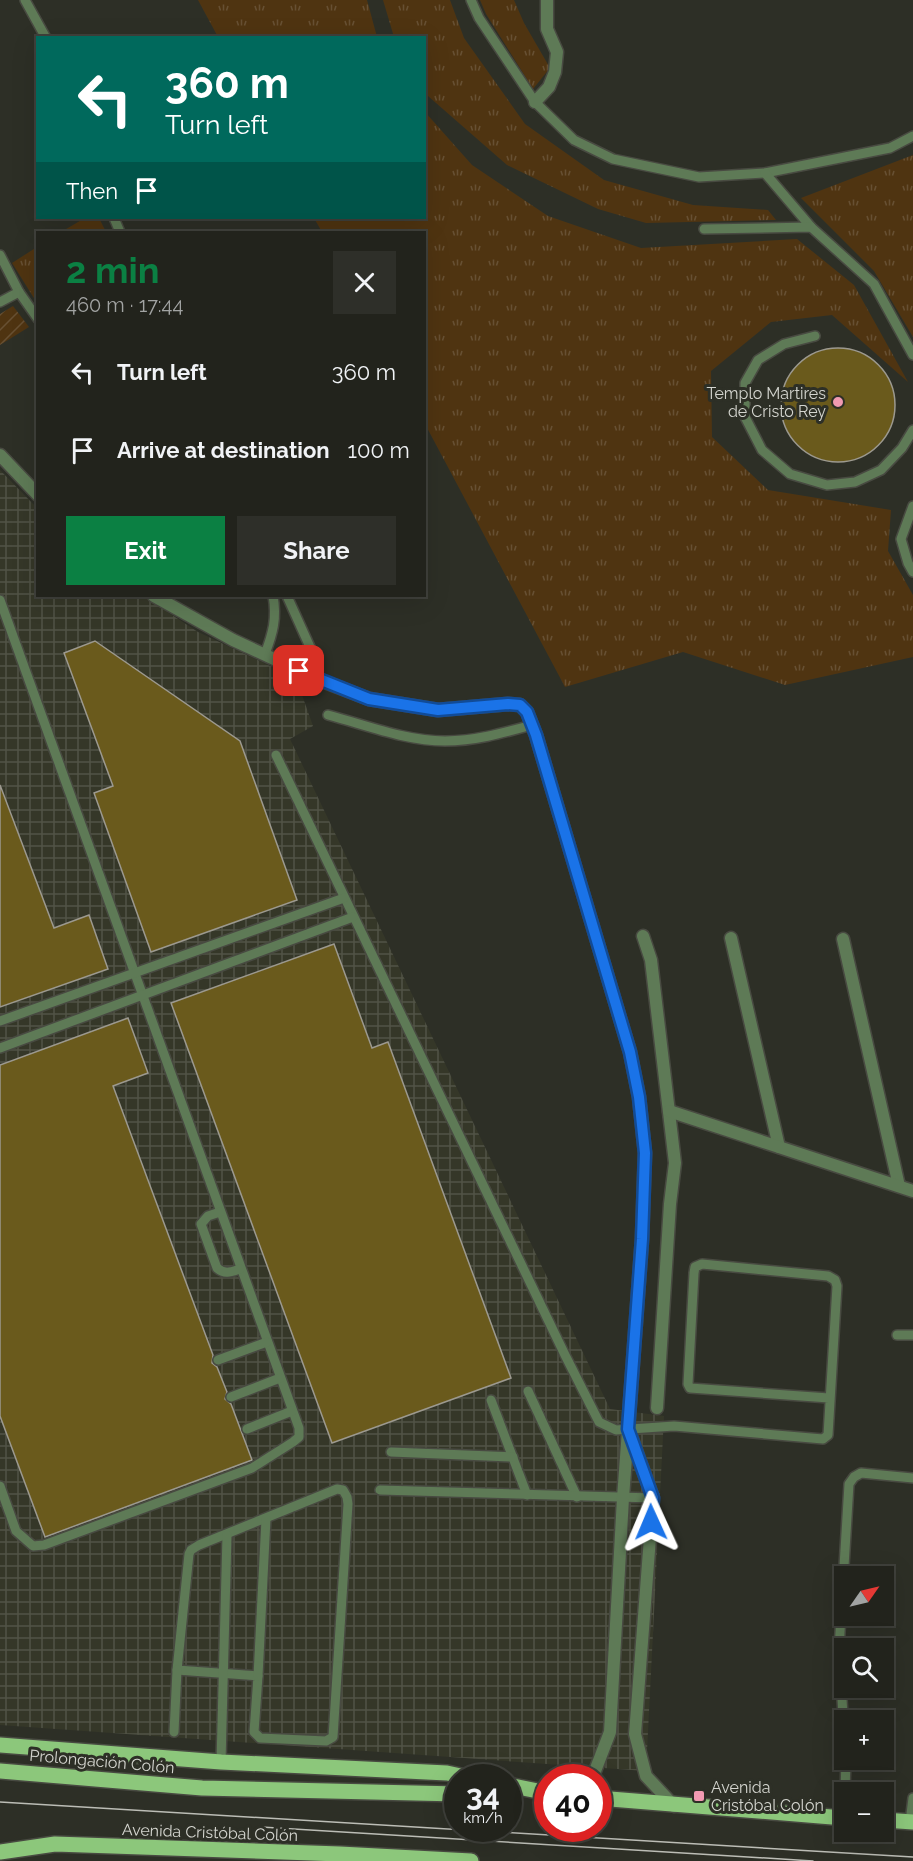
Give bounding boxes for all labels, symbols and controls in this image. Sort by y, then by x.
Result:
text: 360 m [165,59,289,108]
icon: left [66,60,144,138]
text: Turn left [165,109,268,140]
icon: arrive [130,174,163,207]
text: Then [66,178,118,204]
text: 2 min [66,249,159,291]
button: close [333,251,396,314]
text: 460 m · 17:44 [66,293,183,317]
icon: left [66,356,99,389]
text: Turn left [117,359,207,385]
text: 360 m [332,359,396,385]
place label: Templo Martires de Cristo Rey [706,384,826,421]
marker: Templo Martires de Cristo Rey [831,395,845,409]
icon: arrive [66,434,99,467]
text: Arrive at destination [117,437,330,463]
text: 100 m [348,437,410,463]
button: Exit [66,516,225,585]
button: Share [237,516,396,585]
pin [273,645,324,696]
icon: arrive [282,654,315,687]
position arrow [619,1490,683,1554]
north arrow [834,1566,894,1626]
map controls [834,1566,894,1842]
button: search [834,1638,894,1698]
button: + [834,1710,894,1770]
street label: Prolongación Colón [29,1746,175,1777]
speed limit sign: 40 [534,1764,612,1842]
text: 34 [466,1778,500,1813]
place label: Avenida Cristóbal Colón [711,1778,824,1815]
button: − [834,1782,894,1842]
marker: Avenida Cristóbal Colón [692,1789,706,1803]
text: km/h [463,1809,503,1827]
street label: Avenida Cristóbal Colón [122,1820,298,1845]

